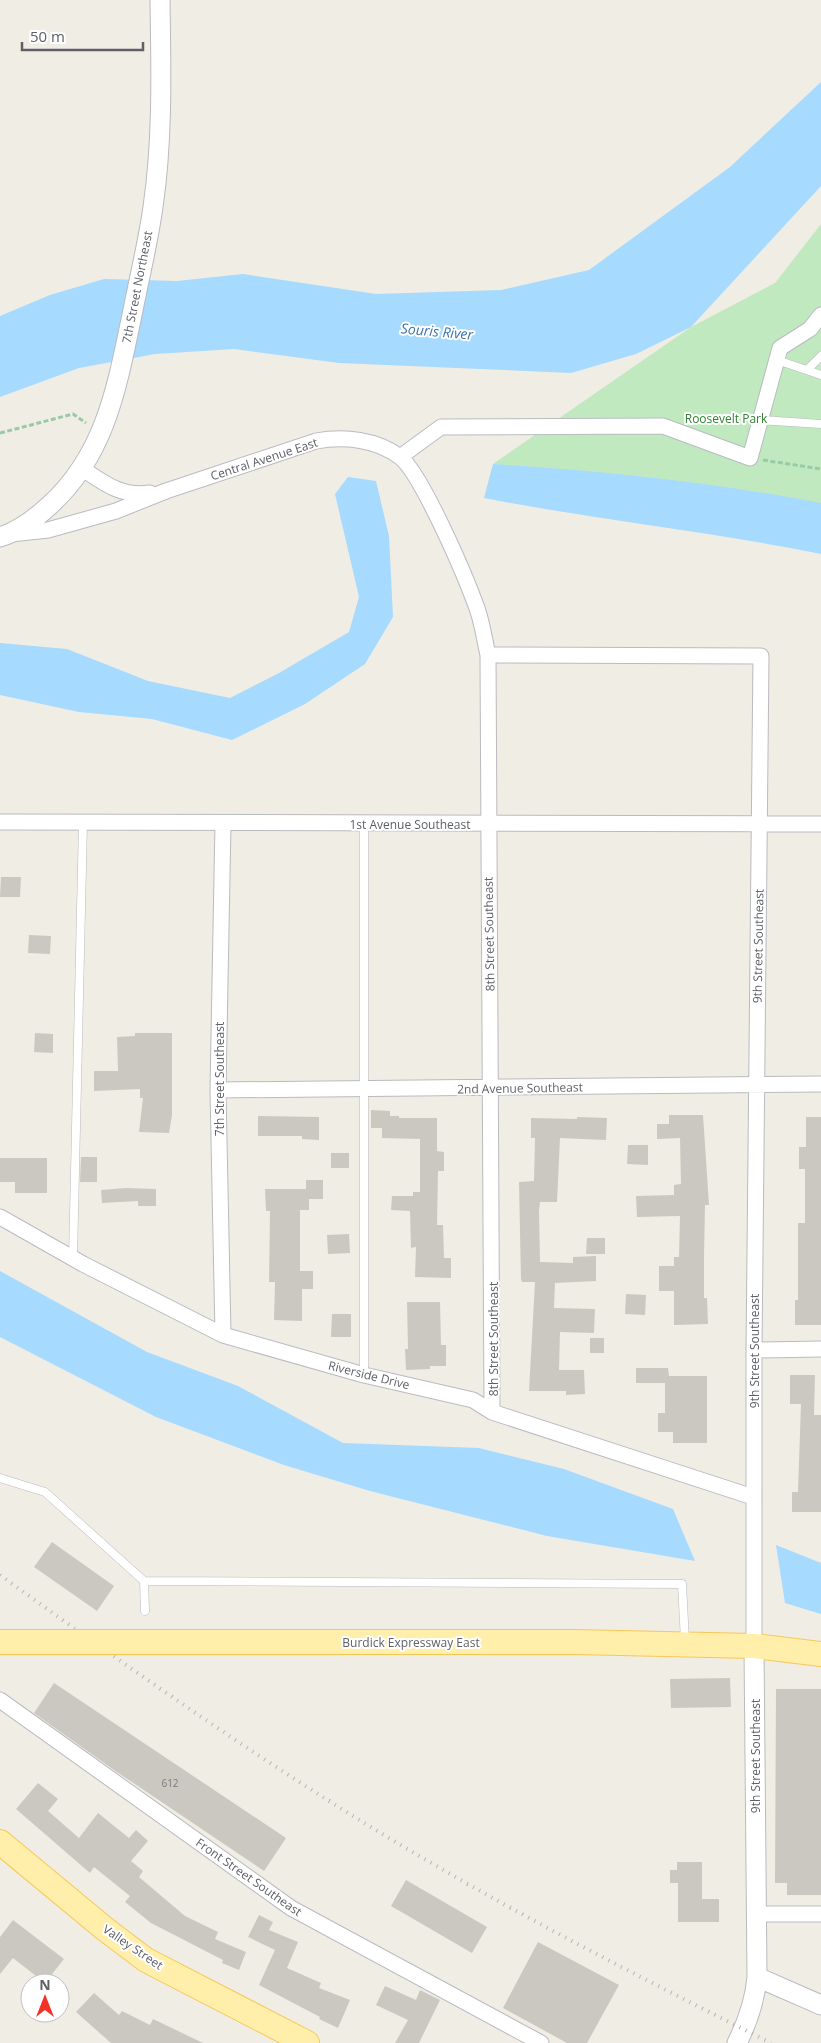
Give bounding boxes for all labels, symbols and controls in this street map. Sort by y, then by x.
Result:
scale bar [22,20,144,52]
text: 50 m [30,26,65,46]
street label: 7th Street Northeast [118,229,156,345]
water label: Souris River [400,318,474,344]
park label: Roosevelt Park [685,410,768,427]
street label: Central Avenue East [208,434,320,484]
street label: 1st Avenue Southeast [349,816,471,833]
street label: 8th Street Southeast [480,877,498,991]
street label: 9th Street Southeast [749,889,767,1003]
street label: 7th Street Southeast [211,1022,228,1136]
street label: 2nd Avenue Southeast [457,1078,583,1098]
street label: 8th Street Southeast [485,1282,502,1396]
street label: 9th Street Southeast [746,1294,763,1408]
street label: Riverside Drive [326,1357,412,1393]
street label: Burdick Expressway East [342,1634,480,1651]
street label: 9th Street Southeast [747,1699,764,1813]
house number: 612 [161,1776,179,1790]
street label: Front Street Southeast [193,1834,305,1920]
street label: Valley Street [100,1921,166,1973]
north arrow [20,1973,70,2023]
text: N [39,1975,51,1994]

